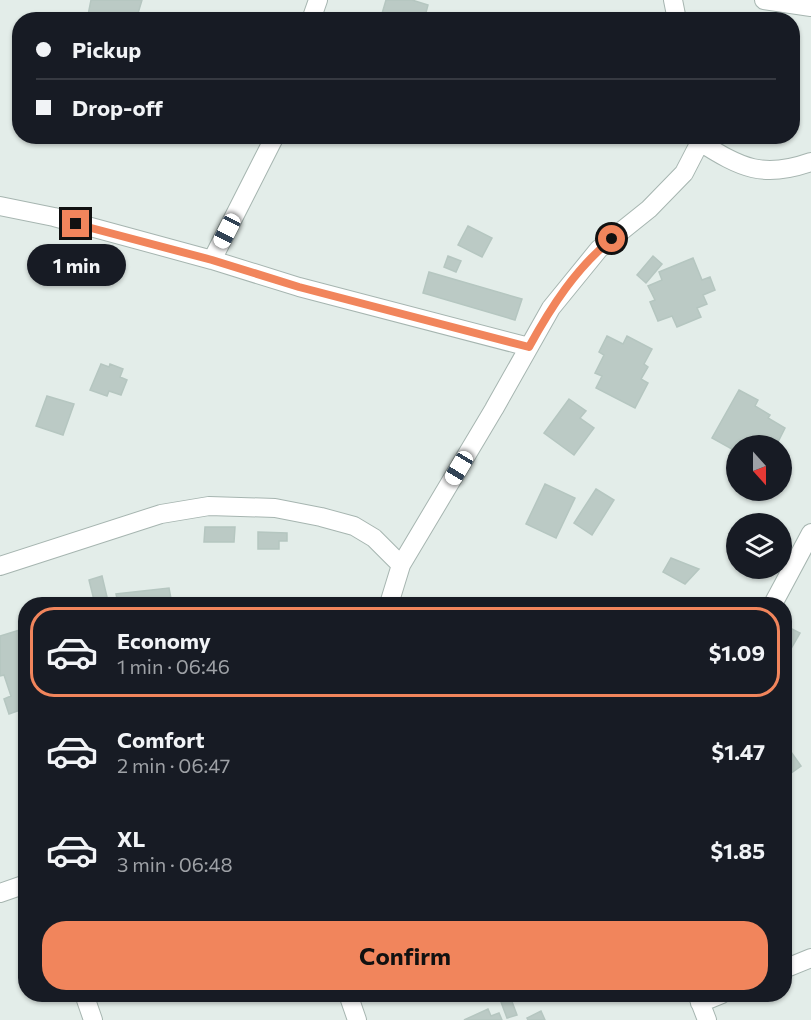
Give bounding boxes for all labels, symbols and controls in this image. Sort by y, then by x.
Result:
text: Pickup [72,36,141,63]
text: Drop-off [72,94,163,121]
route end [62,210,89,237]
car [211,211,243,251]
route start [598,225,625,252]
callout: 1 min [26,245,125,287]
text: 1 min [53,253,100,277]
north arrow [726,435,792,501]
map controls [726,435,792,579]
car [442,448,476,488]
button: layers [726,513,792,579]
icon: car [45,625,99,679]
text: Economy [117,627,211,654]
text: $1.09 [709,639,765,666]
text: 1 min · 06:46 [117,654,230,678]
icon: car [45,724,99,778]
text: Comfort [117,726,205,753]
text: $1.47 [712,738,765,765]
text: 2 min · 06:47 [117,753,230,777]
icon: car [45,823,99,877]
text: XL [117,825,145,852]
text: $1.85 [710,837,765,864]
text: 3 min · 06:48 [117,852,233,876]
button: Confirm [42,921,768,990]

